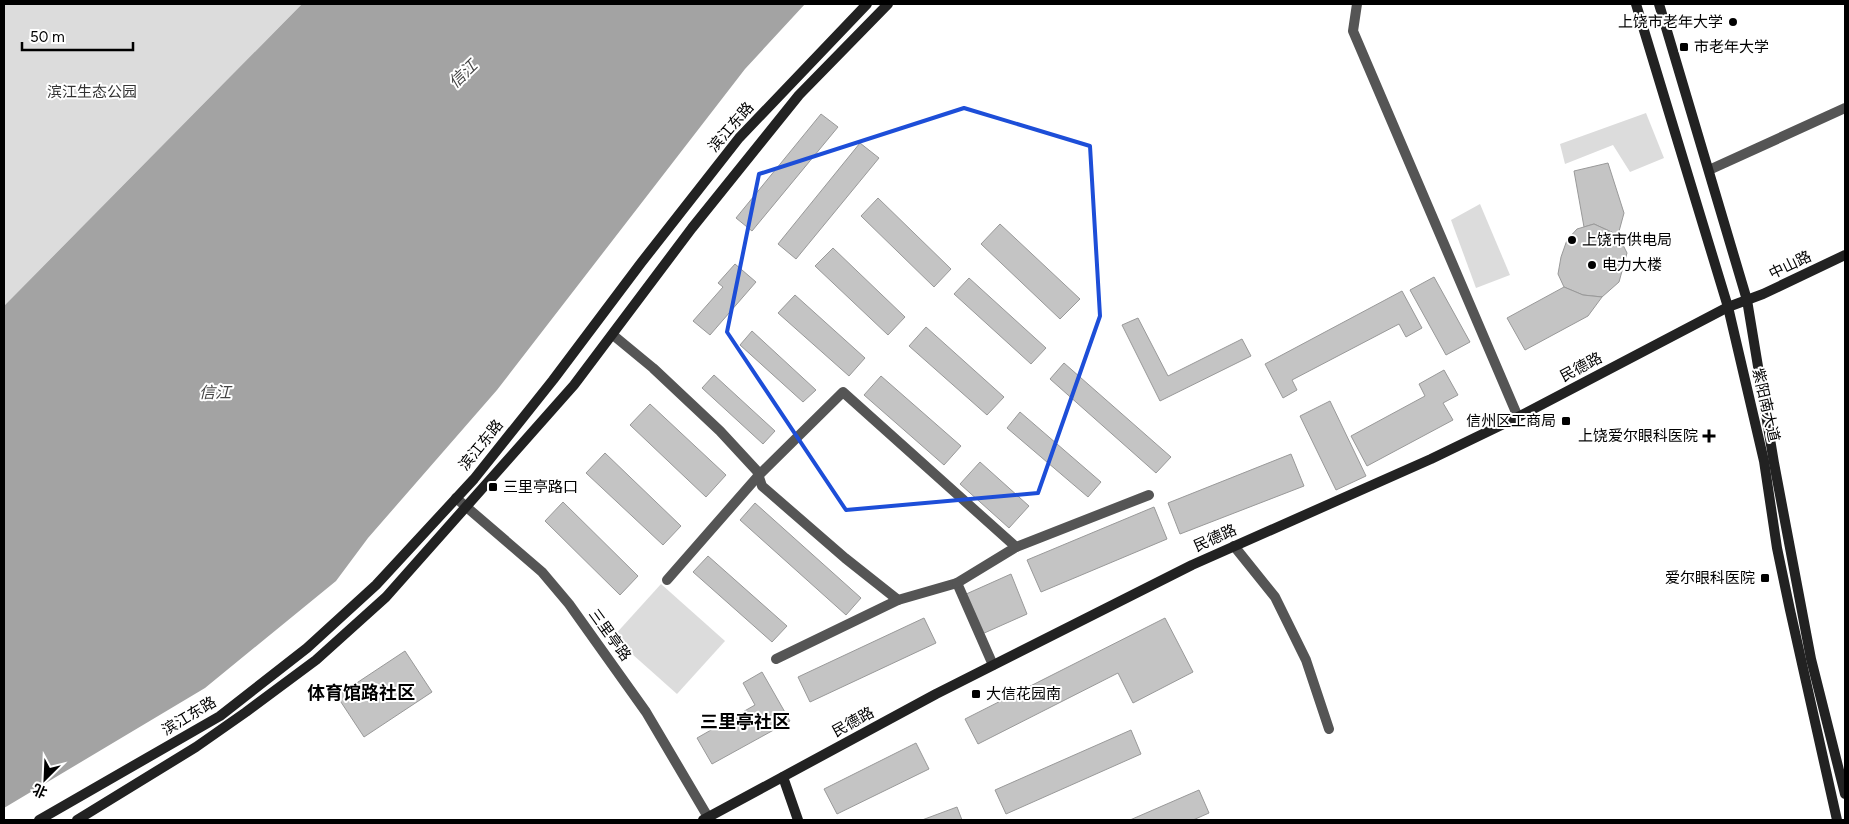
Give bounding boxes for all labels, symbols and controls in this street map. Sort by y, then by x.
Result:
place label: 上饶市老年大学 [1618,13,1723,31]
marker: 上饶市老年大学 [1727,16,1739,28]
scale bar [22,20,134,52]
text: 50 m [30,28,65,46]
place label: 市老年大学 [1694,38,1769,56]
marker: 市老年大学 [1678,41,1690,53]
water label: 信江 [445,55,483,92]
park label: 滨江生态公园 [47,83,137,101]
street label: 滨江东路 [705,98,757,156]
place label: 上饶市供电局 [1582,231,1672,249]
marker: 上饶市供电局 [1566,234,1578,246]
street label: 中山路 [1766,247,1814,283]
place label: 电力大楼 [1602,256,1662,274]
marker: 电力大楼 [1586,259,1598,271]
street label: 民德路 [1557,348,1605,386]
street label: 紫阳南大道 [1749,366,1783,444]
water label: 信江 [199,383,233,402]
place label: 信州区工商局 [1466,412,1556,430]
marker: 信州区工商局 [1560,415,1572,427]
street label: 滨江东路 [455,416,507,474]
place label: 上饶爱尔眼科医院 [1578,427,1698,445]
marker: 上饶爱尔眼科医院 [1702,429,1716,443]
place label: 三里亭路口 [503,478,578,496]
marker: 三里亭路口 [487,481,499,493]
street label: 民德路 [1191,521,1239,555]
place label: 爱尔眼科医院 [1665,569,1755,587]
marker: 爱尔眼科医院 [1759,572,1771,584]
street label: 三里亭路 [585,605,635,665]
district label: 体育馆路社区 [307,682,415,704]
place label: 大信花园南 [986,685,1061,703]
marker: 大信花园南 [970,688,982,700]
street label: 滨江东路 [159,693,219,739]
street label: 民德路 [829,703,877,741]
district label: 三里亭社区 [700,711,790,733]
north arrow [20,754,70,804]
text: 北 [30,780,50,801]

